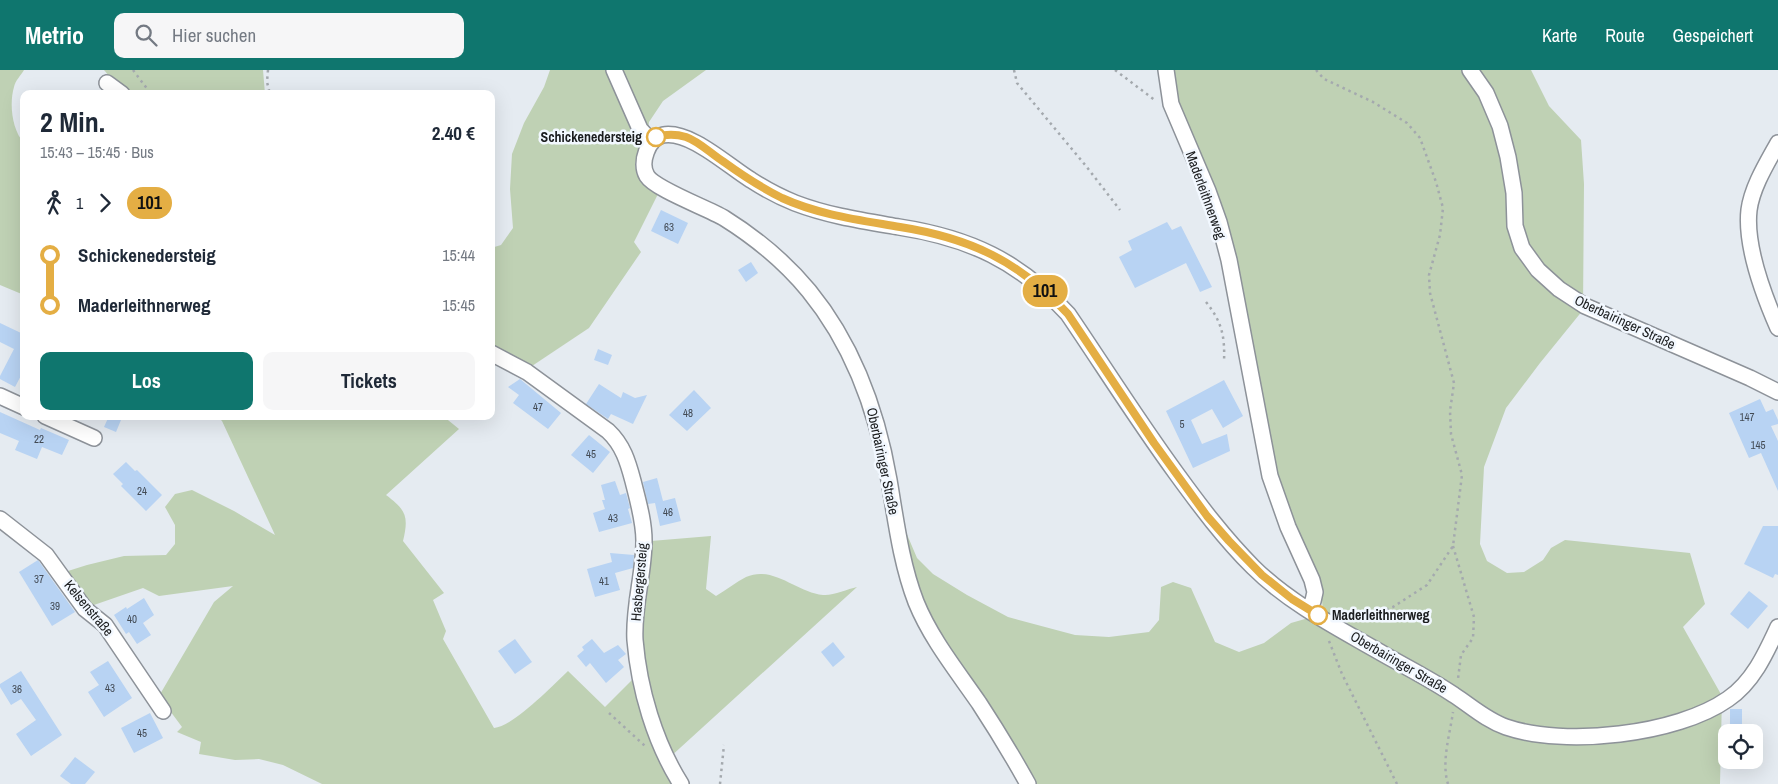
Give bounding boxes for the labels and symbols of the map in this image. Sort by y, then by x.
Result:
marker: Schickenedersteig [646,127,666,147]
place label: Schickenedersteig [541,128,642,146]
street label: Maderleithnerweg [1182,149,1230,242]
house number: 63 [664,220,674,234]
line badge: 101 [1016,275,1074,307]
street label: Oberbairinger Straße [1572,291,1678,353]
house number: 47 [533,400,543,414]
house number: 48 [683,406,693,420]
street label: Oberbairinger Straße [863,406,903,516]
house number: 147 [1739,410,1755,424]
house number: 5 [1179,417,1185,431]
house number: 22 [34,432,44,446]
house number: 145 [1750,438,1766,452]
house number: 45 [586,447,596,461]
house number: 24 [137,484,147,498]
house number: 46 [663,505,673,519]
house number: 43 [608,511,618,525]
street label: Hasbergersteig [627,542,651,622]
house number: 37 [34,572,44,586]
house number: 41 [599,574,609,588]
street label: Kelsenstraße [60,576,118,640]
house number: 39 [50,599,60,613]
marker: Maderleithnerweg [1308,605,1328,625]
place label: Maderleithnerweg [1332,606,1430,624]
house number: 40 [127,612,137,626]
street label: Oberbairinger Straße [1347,627,1451,697]
house number: 43 [105,681,115,695]
house number: 36 [12,682,22,696]
house number: 45 [137,726,147,740]

